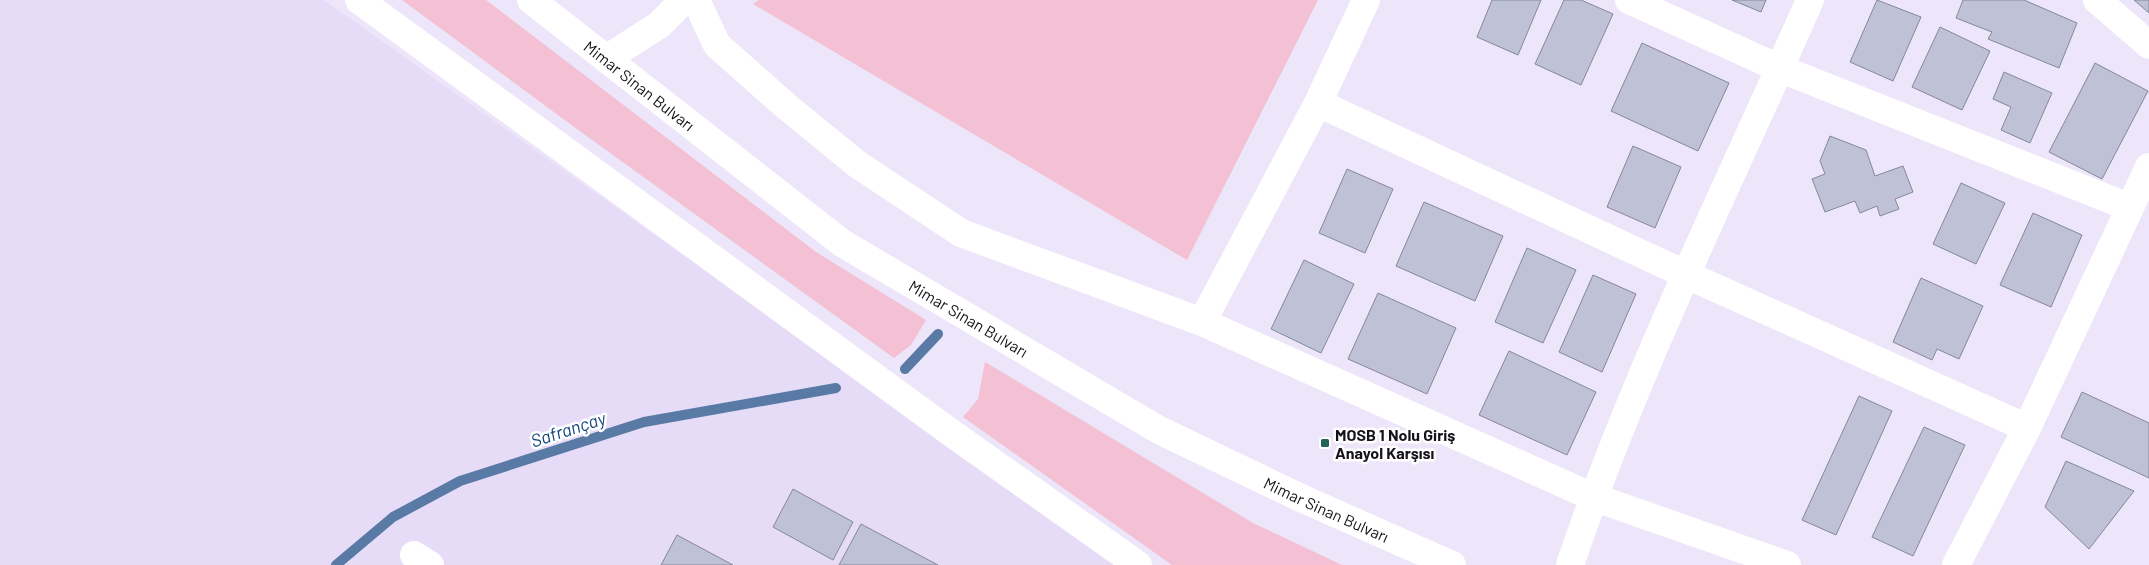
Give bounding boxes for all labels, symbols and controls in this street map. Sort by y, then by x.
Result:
street label: Mimar Sinan Bulvarı [581,36,699,134]
street label: Mimar Sinan Bulvarı [906,275,1032,360]
water label: Safrançay [528,406,609,451]
place label: MOSB 1 Nolu Giriş Anayol Karşısı [1335,425,1455,462]
marker: MOSB 1 Nolu Giriş Anayol Karşısı [1319,437,1331,449]
street label: Mimar Sinan Bulvarı [1261,472,1392,545]

